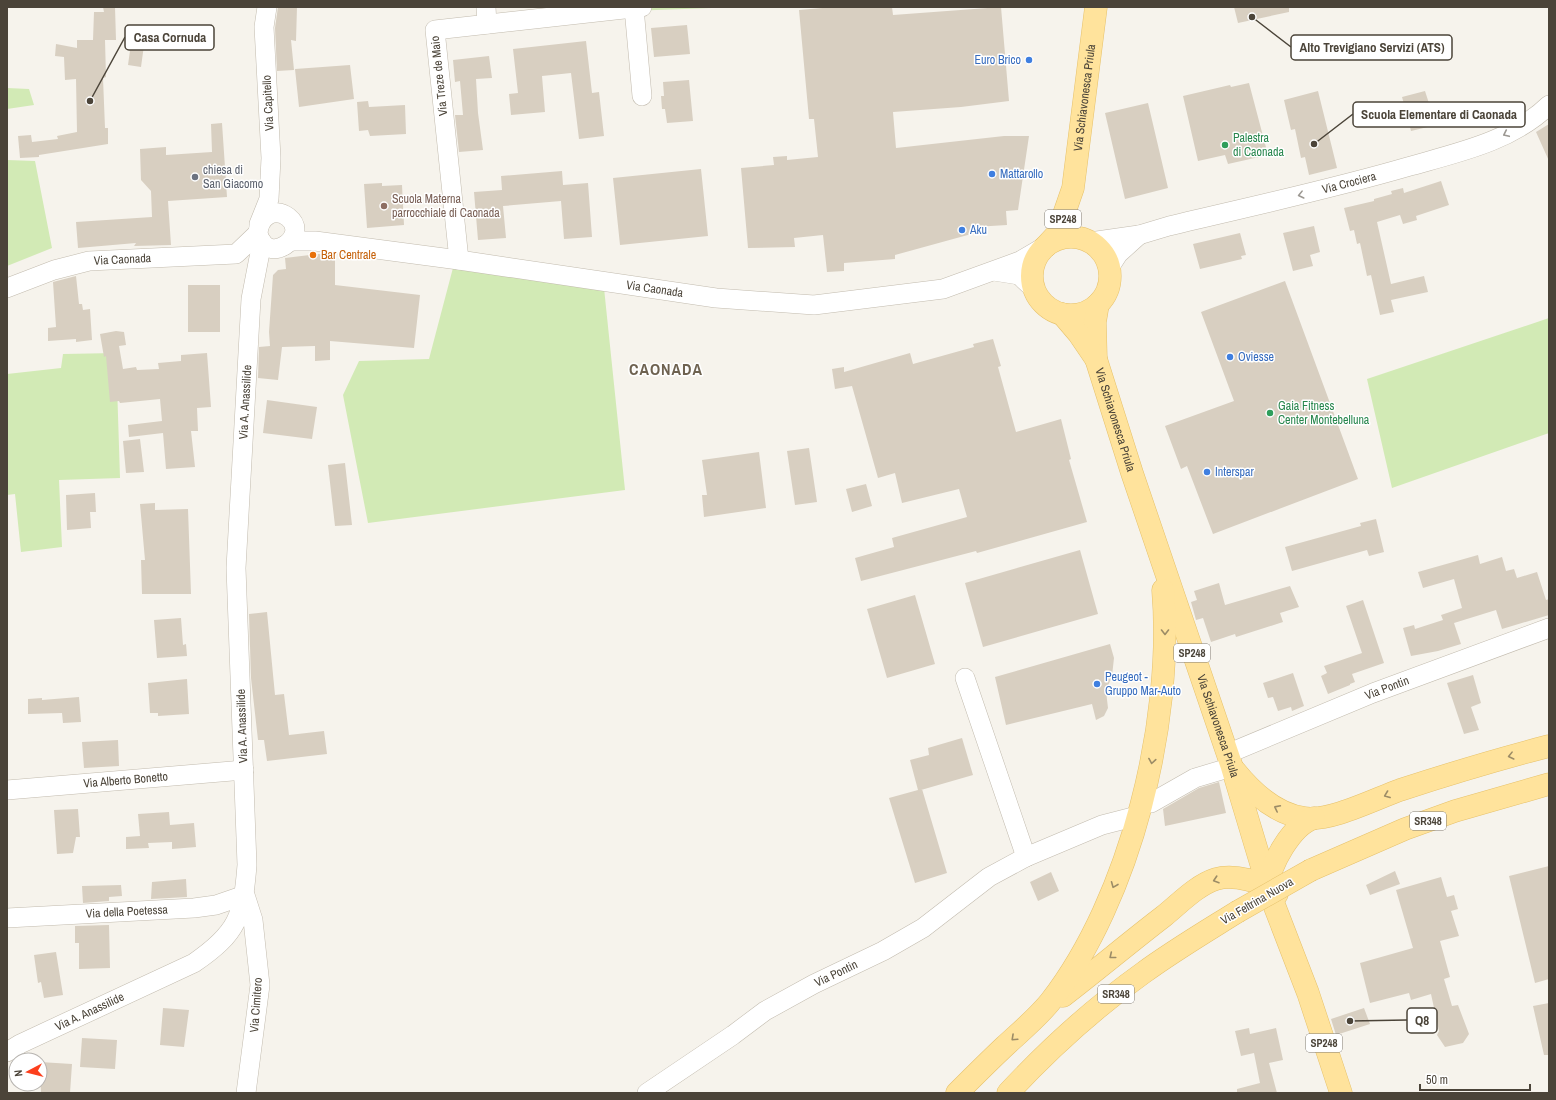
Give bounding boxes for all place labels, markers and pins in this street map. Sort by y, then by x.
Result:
callout: Casa Cornuda [125,25,214,50]
callout: Alto Trevigiano Servizi (ATS) [1291,35,1452,60]
place label: Euro Brico [975,52,1021,68]
marker: Euro Brico [1024,55,1034,65]
callout: Scuola Elementare di Caonada [1353,102,1525,127]
place label: Palestra di Caonada [1233,130,1284,160]
marker: Palestra di Caonada [1220,140,1230,150]
place label: chiesa di San Giacomo [203,162,263,192]
place label: Mattarollo [1000,166,1043,182]
marker: Mattarollo [987,169,997,179]
marker: chiesa di San Giacomo [190,172,200,182]
place label: Scuola Materna parrocchiale di Caonada [392,191,500,221]
marker: Scuola Materna parrocchiale di Caonada [379,201,389,211]
place label: Aku [969,222,987,238]
marker: Aku [957,225,967,235]
place label: Bar Centrale [321,247,376,263]
marker: Bar Centrale [308,250,318,260]
place label: Oviesse [1238,349,1274,365]
marker: Oviesse [1225,352,1235,362]
place label: Gaia Fitness Center Montebelluna [1278,398,1370,428]
marker: Gaia Fitness Center Montebelluna [1265,408,1275,418]
place label: Interspar [1215,464,1255,480]
marker: Interspar [1202,467,1212,477]
place label: Peugeot - Gruppo Mar-Auto [1105,669,1181,699]
marker: Peugeot - Gruppo Mar-Auto [1092,679,1102,689]
callout: Q8 [1407,1008,1437,1033]

